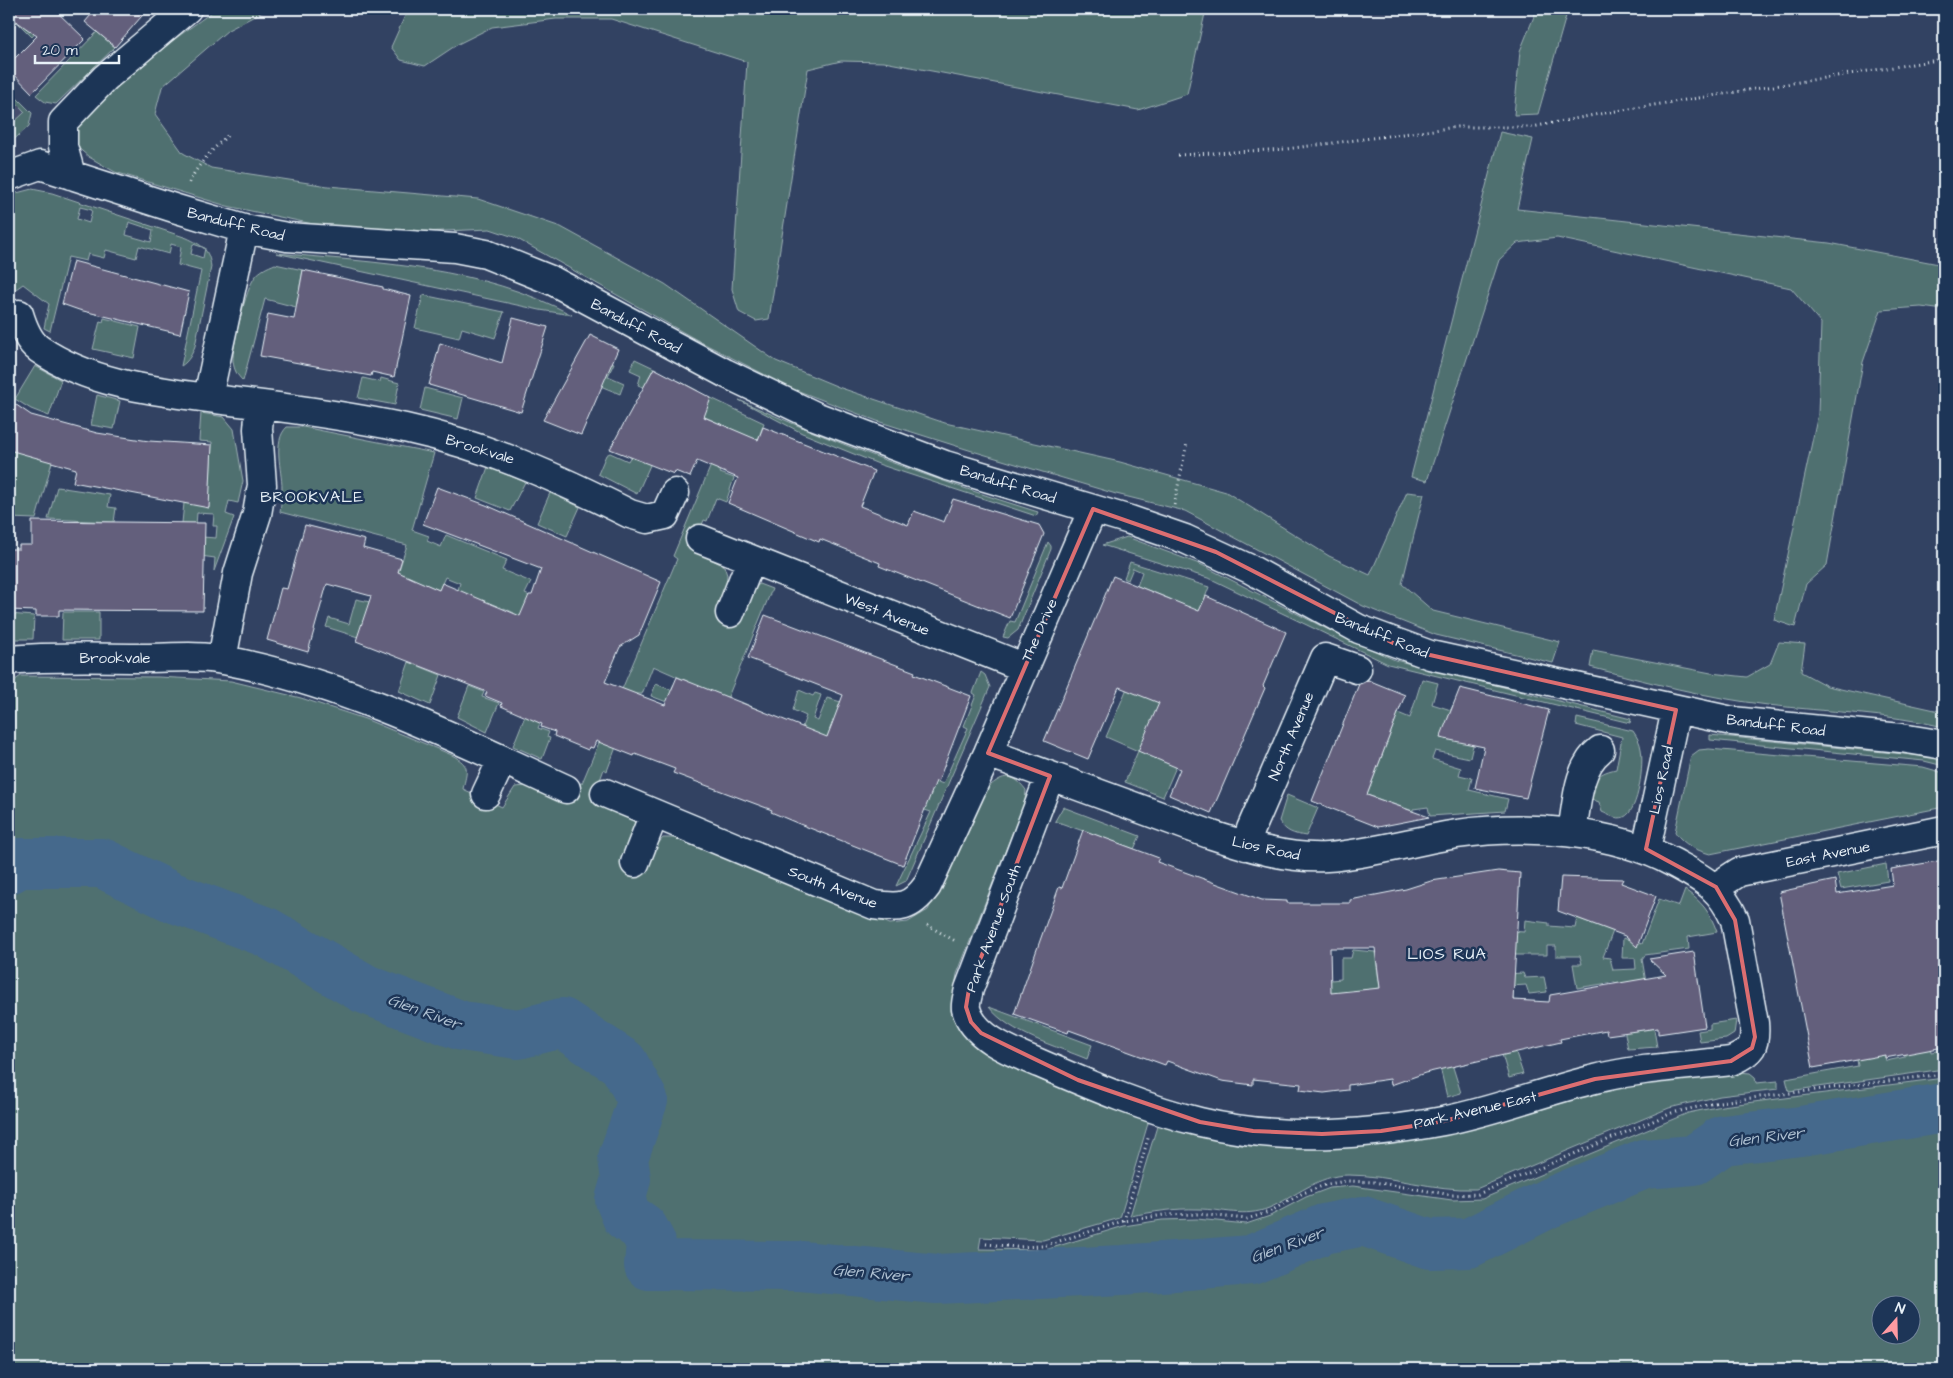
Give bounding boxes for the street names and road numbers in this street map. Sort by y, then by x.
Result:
street label: Banduff Road [185,202,287,247]
street label: Banduff Road [587,294,685,359]
street label: Brookvale [443,429,517,470]
street label: Banduff Road [957,460,1059,509]
street label: West Avenue [841,588,933,641]
street label: The Drive [1016,595,1063,665]
street label: Banduff Road [1332,607,1432,664]
street label: Brookvale [80,648,150,669]
street label: North Avenue [1263,689,1320,784]
street label: Banduff Road [1725,709,1827,742]
street label: Lios Road [1644,744,1679,816]
street label: Lios Road [1230,831,1302,866]
street label: East Avenue [1784,836,1872,873]
street label: South Avenue [785,861,880,914]
street label: Park Avenue South [961,861,1027,995]
street label: Park Avenue East [1412,1086,1539,1135]

